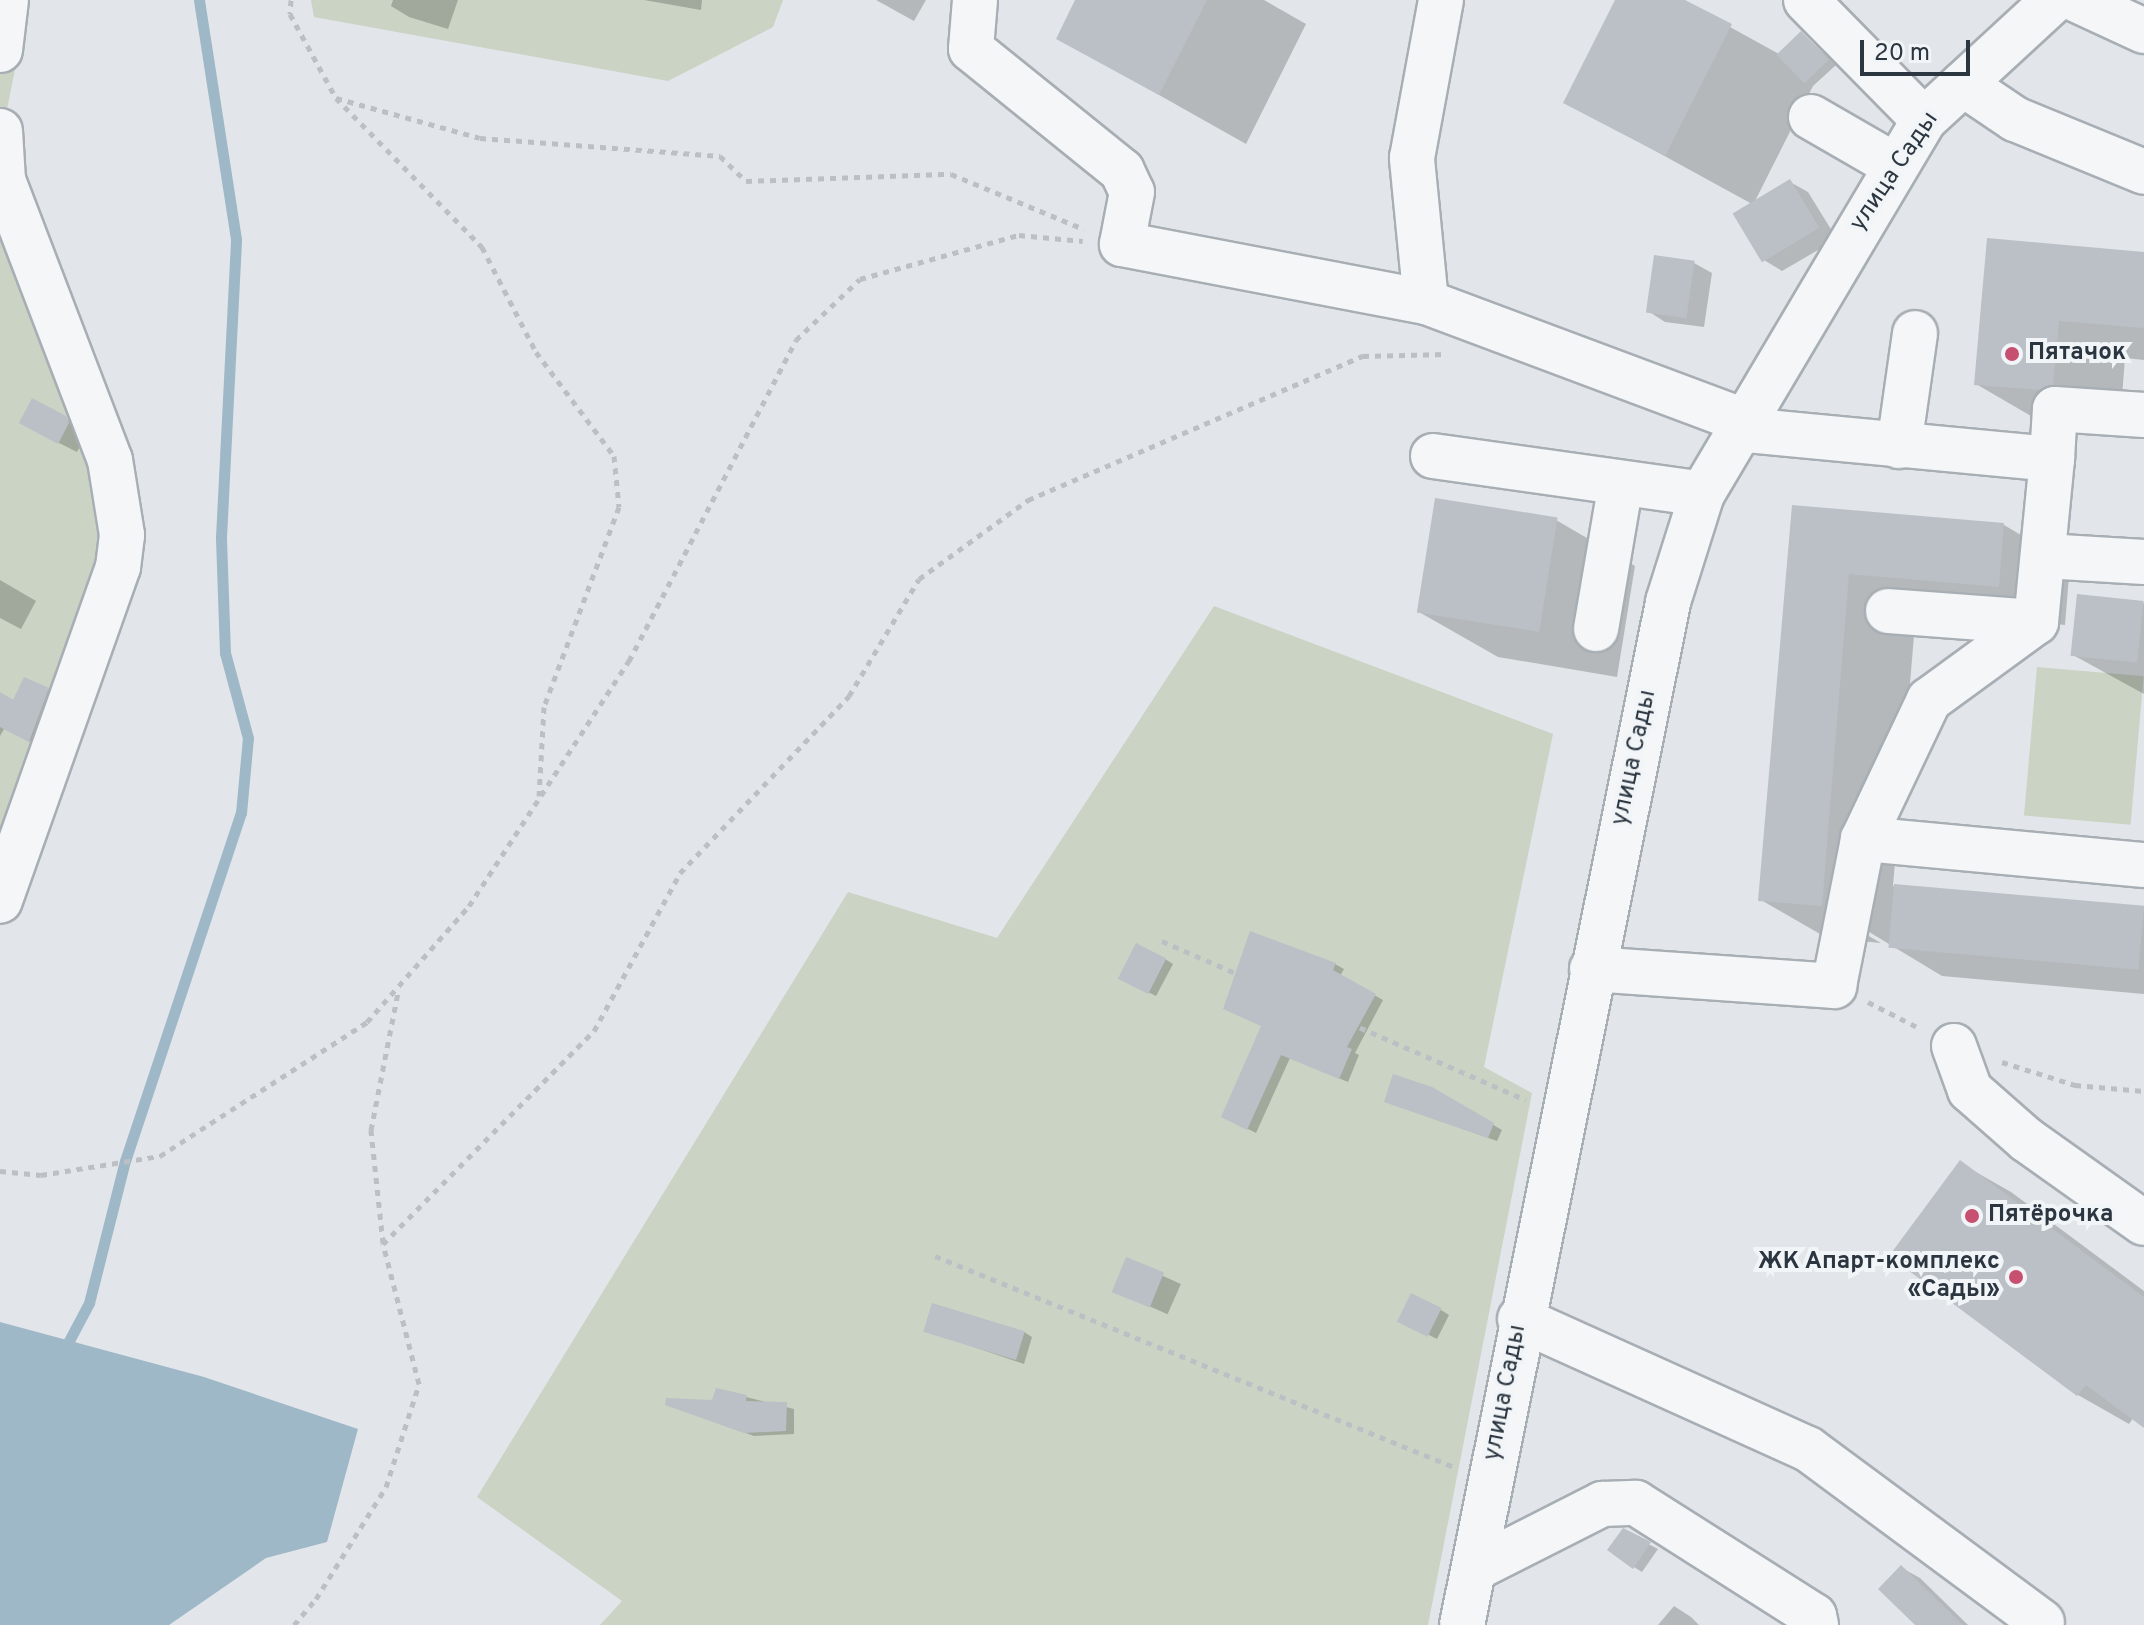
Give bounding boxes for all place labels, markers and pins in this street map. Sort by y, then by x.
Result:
place label: Пятачок [2028,340,2126,368]
marker: Пятачок [2003,345,2021,363]
place label: Пятёрочка [1988,1202,2113,1230]
marker: Пятёрочка [1963,1207,1981,1225]
place label: ЖК Апарт-комплекс «Сады» [1757,1249,2000,1305]
marker: ЖК Апарт-комплекс «Сады» [2007,1268,2025,1286]

